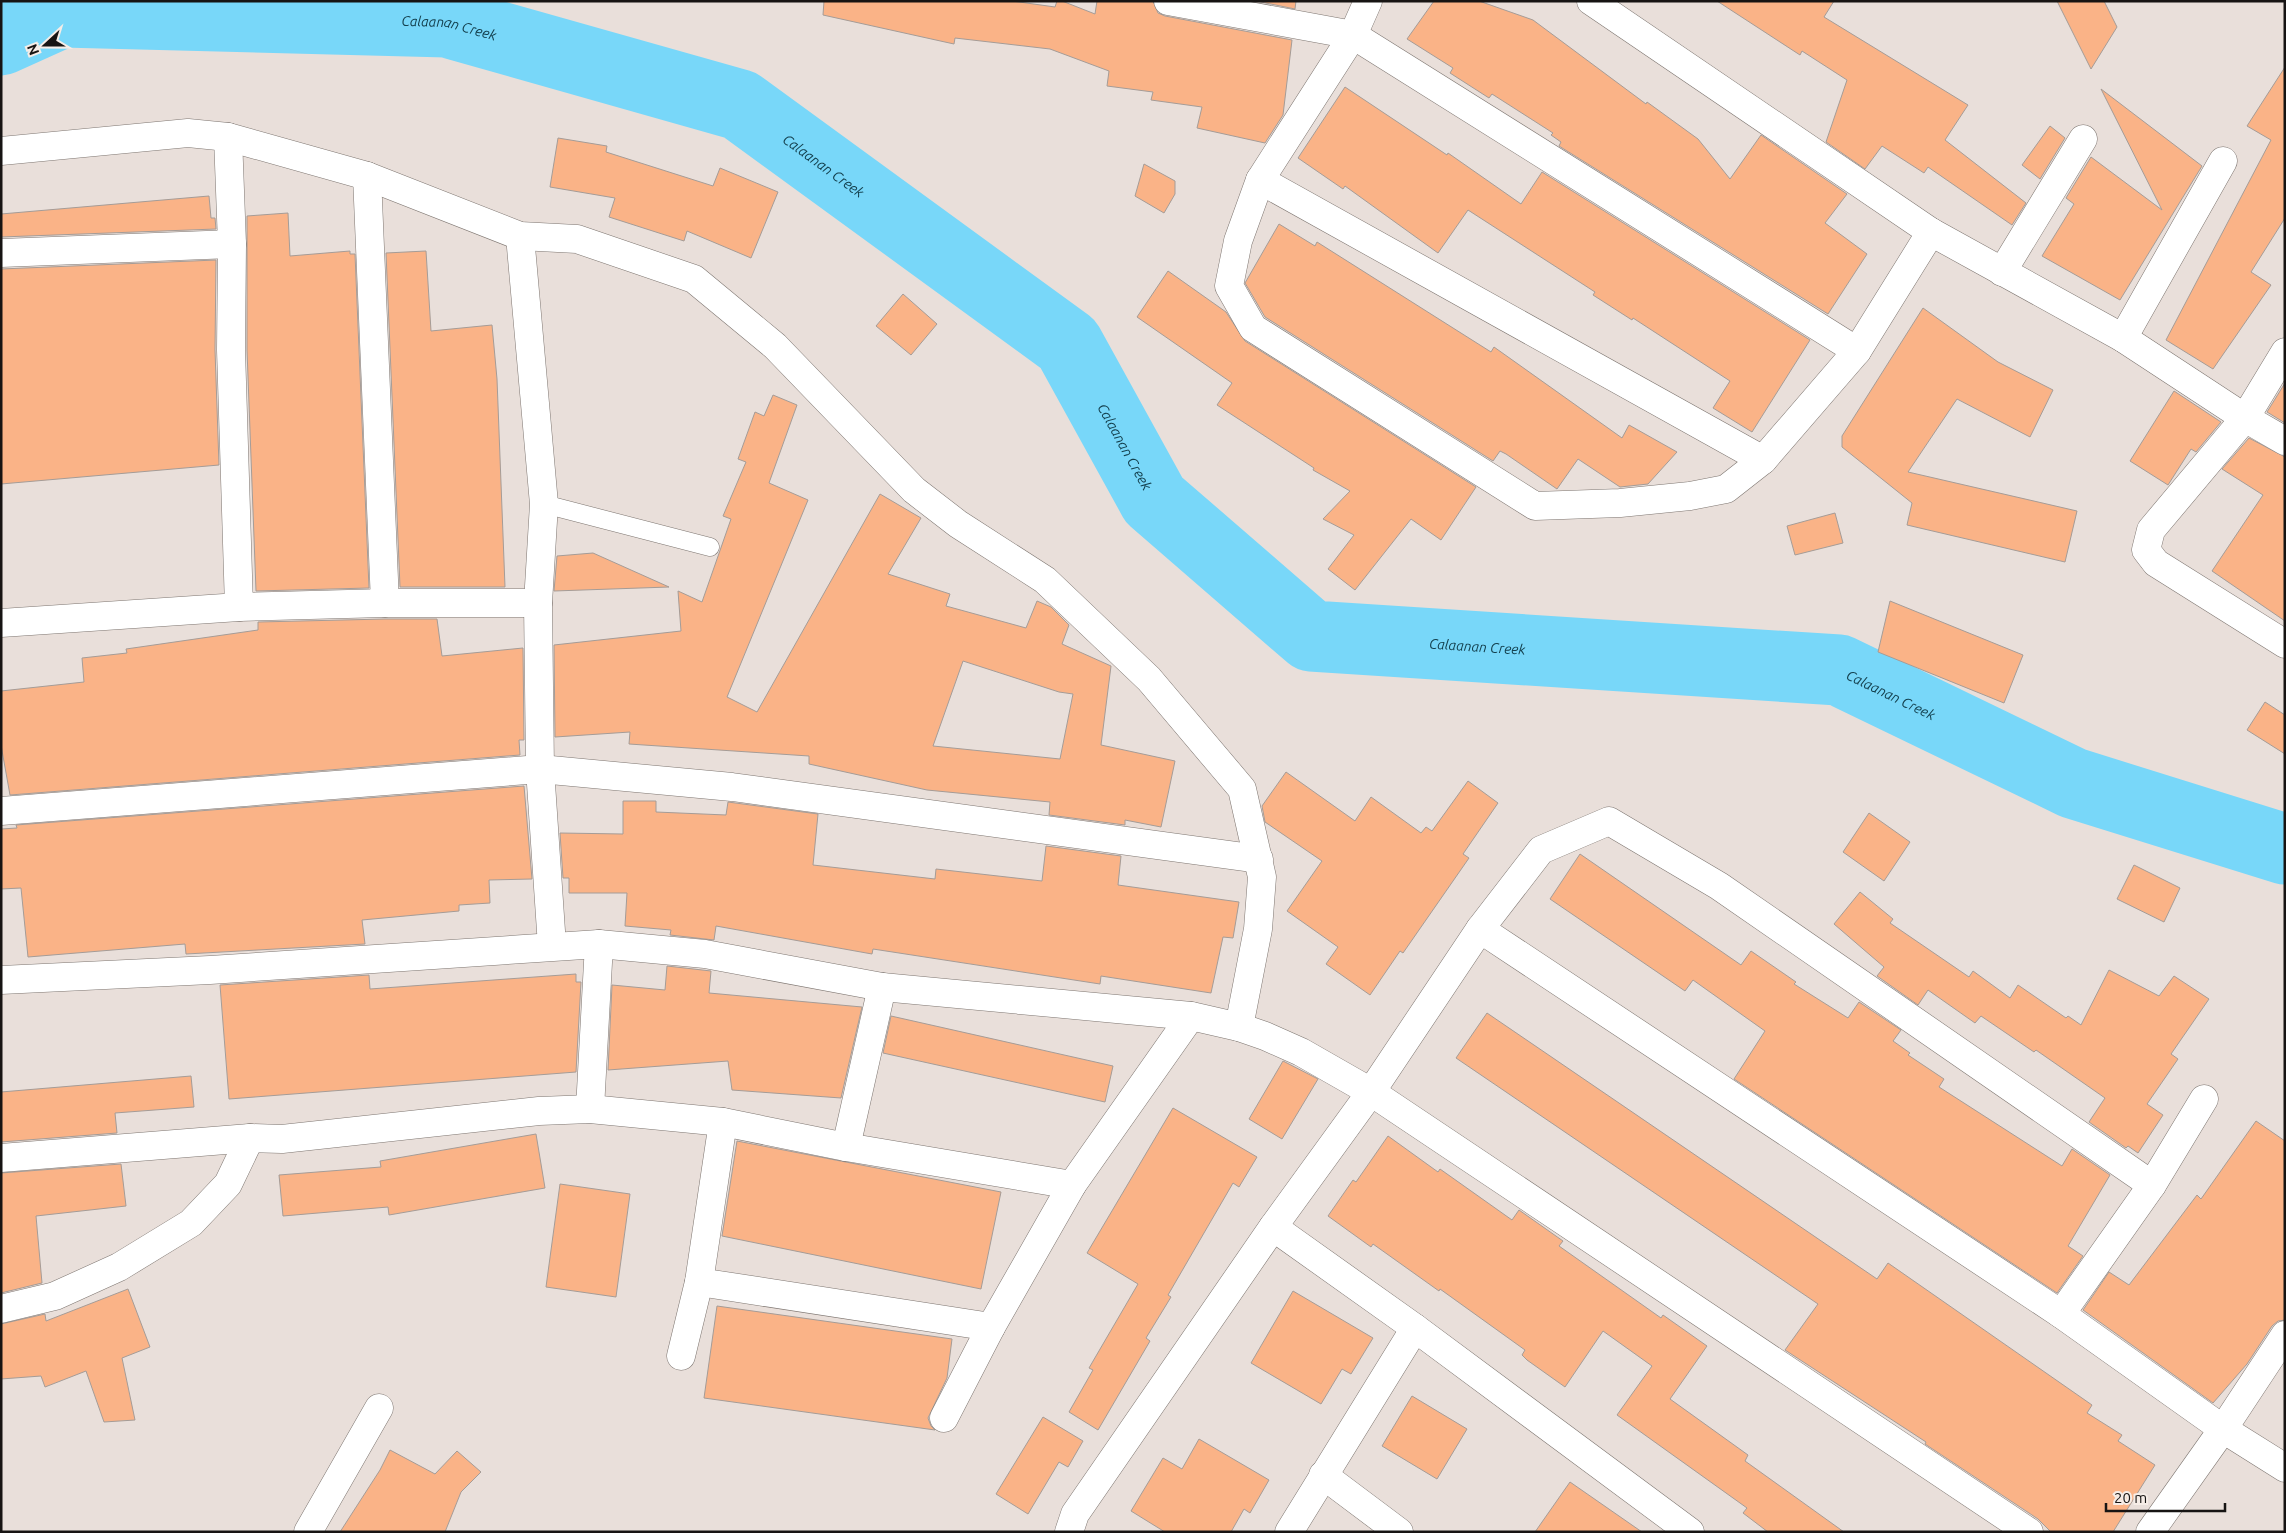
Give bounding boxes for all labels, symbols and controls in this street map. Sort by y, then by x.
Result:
water label: Calaanan Creek [401,13,499,44]
north arrow [20,20,70,70]
text: N [24,42,42,57]
water label: Calaanan Creek [780,131,868,201]
water label: Calaanan Creek [1094,401,1155,494]
water label: Calaanan Creek [1429,636,1527,658]
water label: Calaanan Creek [1844,667,1939,724]
scale bar [2106,1480,2225,1512]
text: 20 m [2114,1489,2147,1506]

